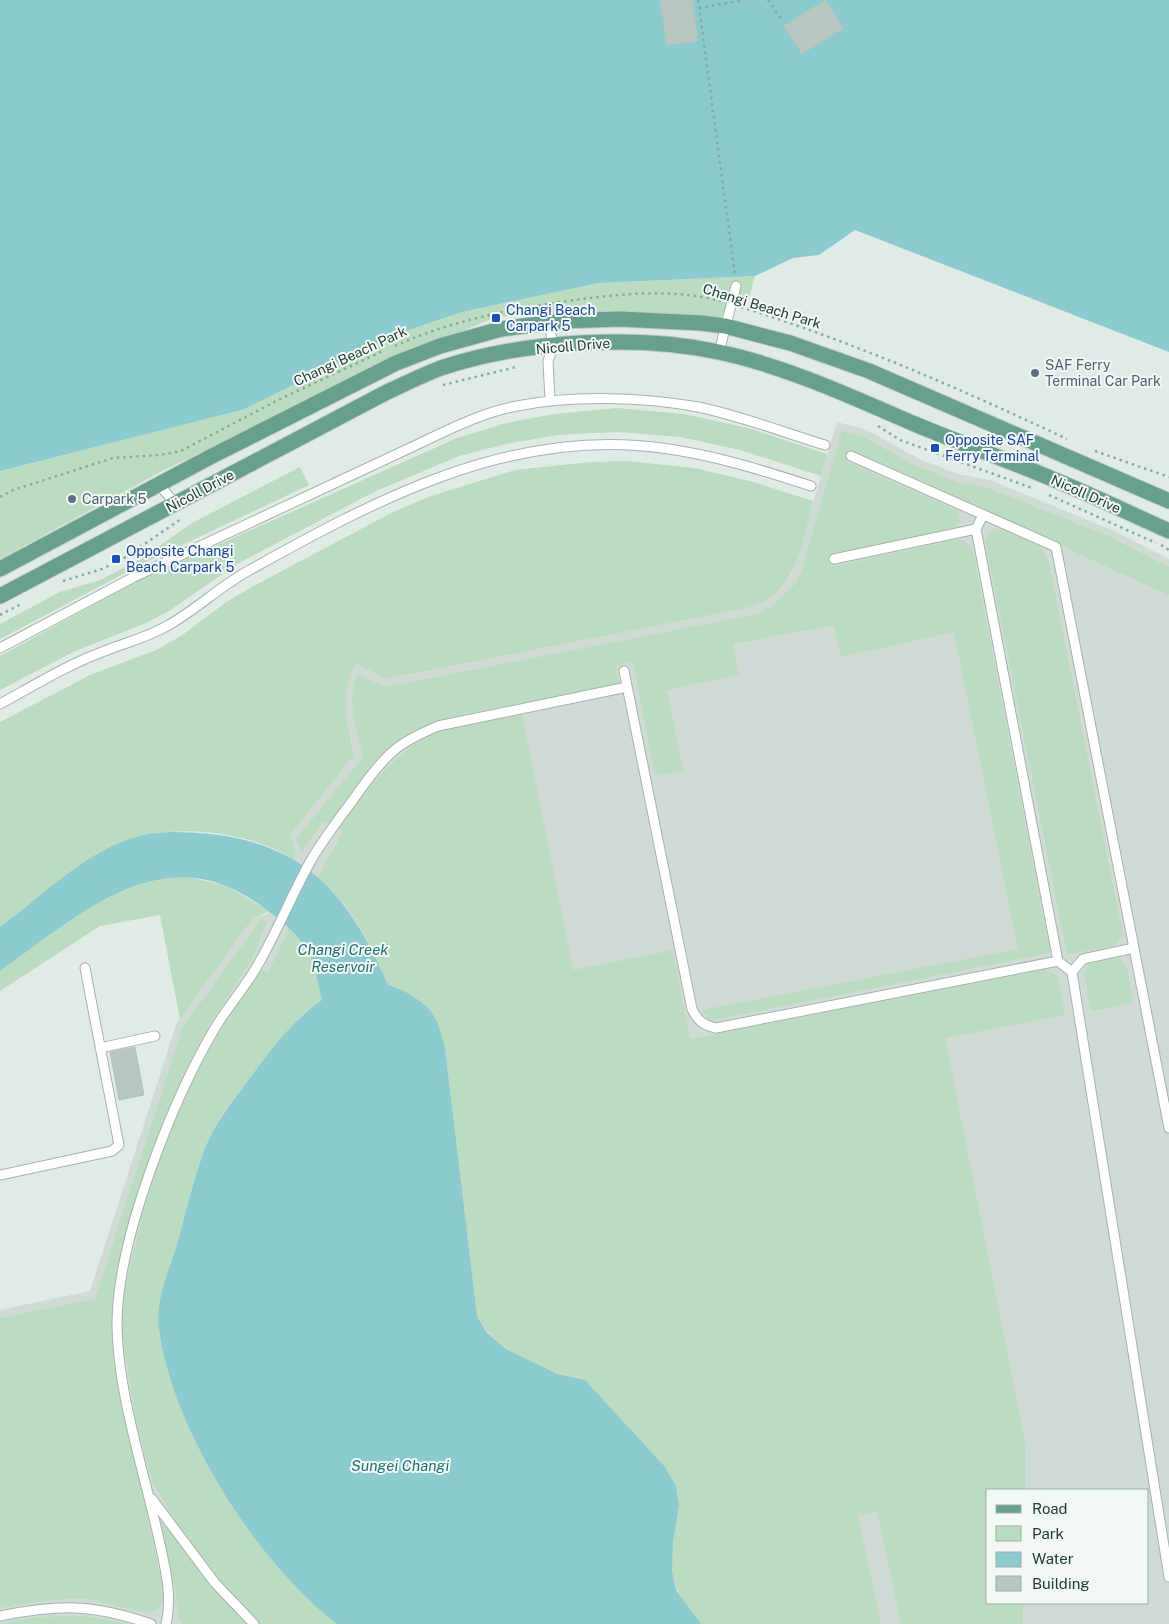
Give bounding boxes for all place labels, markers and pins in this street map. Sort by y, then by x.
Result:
place label: Changi Beach Carpark 5 [506,302,596,334]
marker: Changi Beach Carpark 5 [490,312,502,324]
place label: SAF Ferry Terminal Car Park [1045,357,1161,389]
marker: SAF Ferry Terminal Car Park [1029,367,1041,379]
place label: Opposite SAF Ferry Terminal [945,432,1039,464]
marker: Opposite SAF Ferry Terminal [929,442,941,454]
place label: Carpark 5 [82,491,146,507]
marker: Carpark 5 [66,493,78,505]
place label: Opposite Changi Beach Carpark 5 [126,543,234,575]
marker: Opposite Changi Beach Carpark 5 [110,553,122,565]

